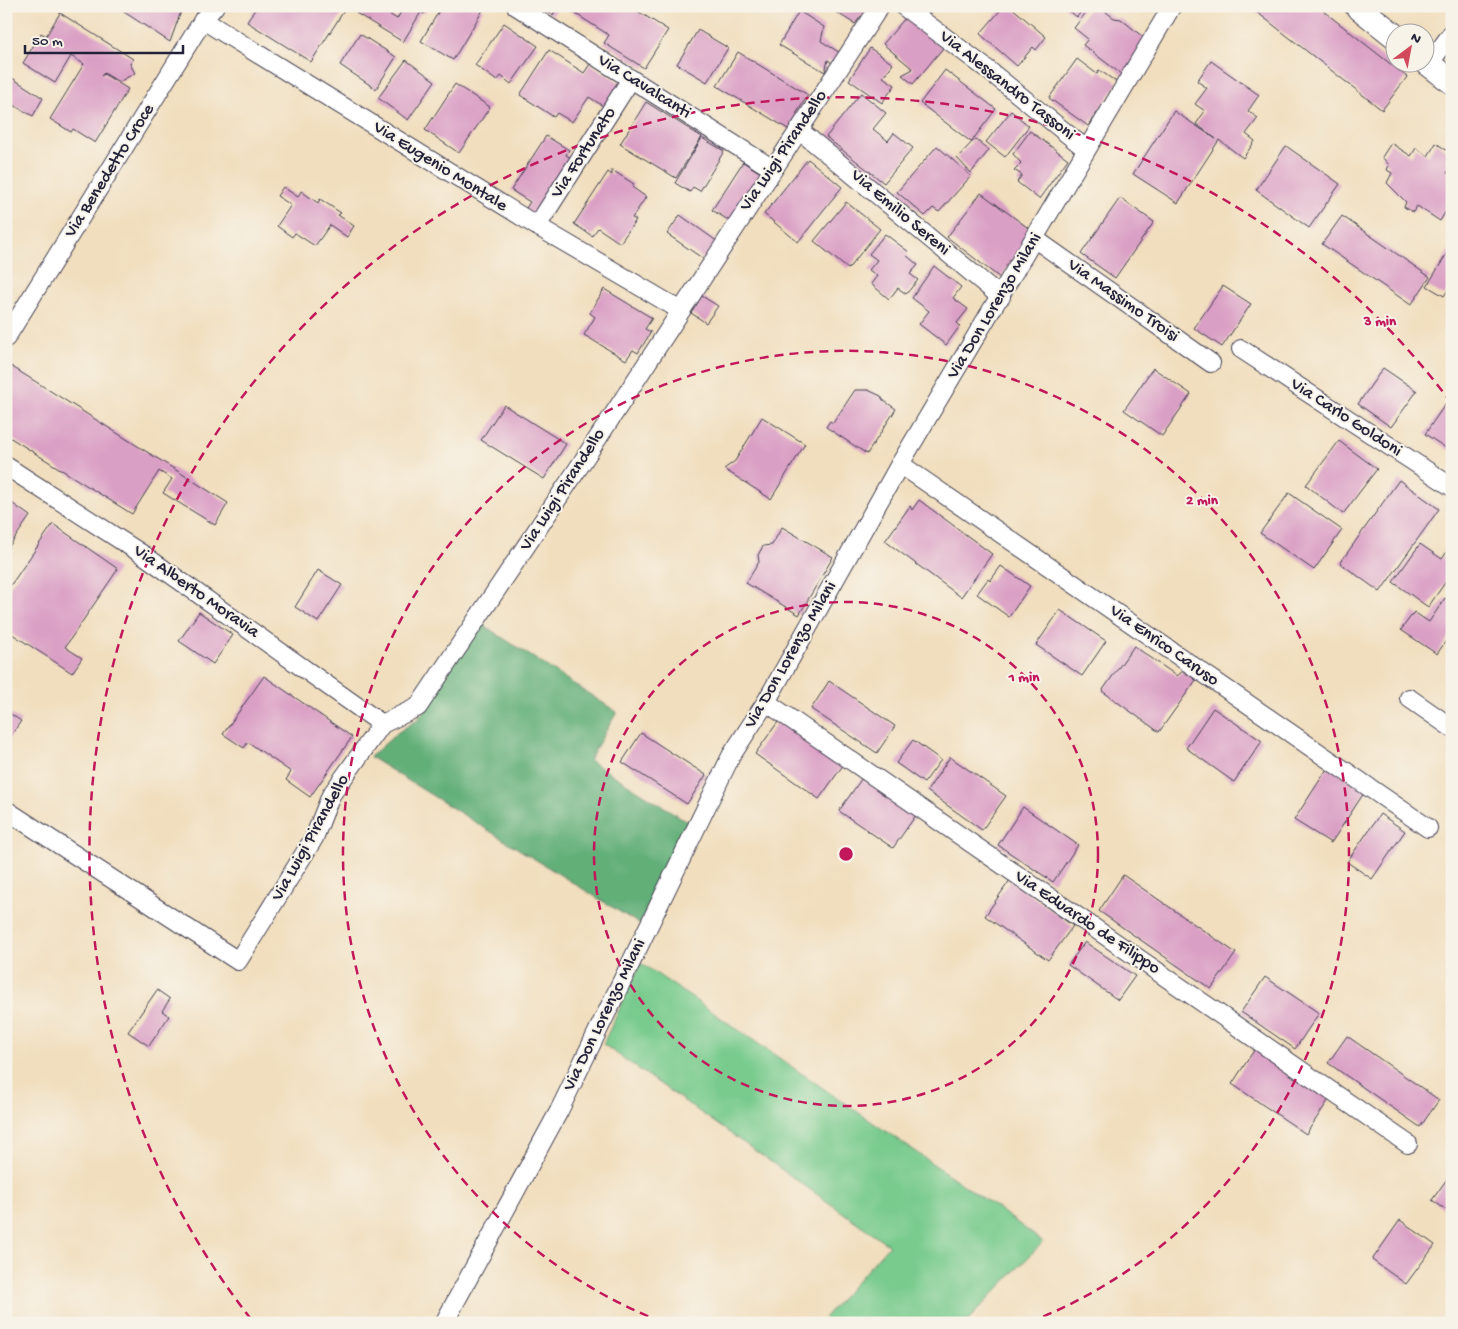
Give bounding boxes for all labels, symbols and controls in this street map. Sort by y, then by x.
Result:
scale bar [25,22,182,54]
north arrow [1386,22,1436,72]
street label: Via Alessandro Tassoni [934,26,1079,146]
text: N [1407,29,1424,49]
text: 50 m [32,33,63,51]
street label: Via Cavalcanti [593,50,694,124]
street label: Via Luigi Pirandello [735,87,832,216]
street label: Via Benedetto Croce [60,100,160,243]
street label: Via Fortunato [546,104,621,203]
street label: Via Eugenio Montale [368,117,512,217]
street label: Via Emilio Sereni [845,165,954,261]
street label: Via Don Lorenzo Milani [943,229,1047,384]
street label: Via Massimo Troisi [1062,254,1183,347]
text: 3 min [1363,313,1397,331]
street label: Via Carlo Goldoni [1285,374,1406,462]
street label: Via Luigi Pirandello [515,425,610,556]
text: 2 min [1186,492,1219,510]
street label: Via Alberto Moravia [128,540,264,644]
street label: Via Don Lorenzo Milani [740,578,842,733]
street label: Via Enrico Caruso [1105,600,1223,691]
text: 1 min [1008,669,1040,687]
street label: Via Luigi Pirandello [267,771,354,906]
centre of rings [837,845,855,863]
street label: Via Eduardo de Filippo [1009,866,1164,980]
street label: Via Don Lorenzo Milani [559,935,651,1095]

